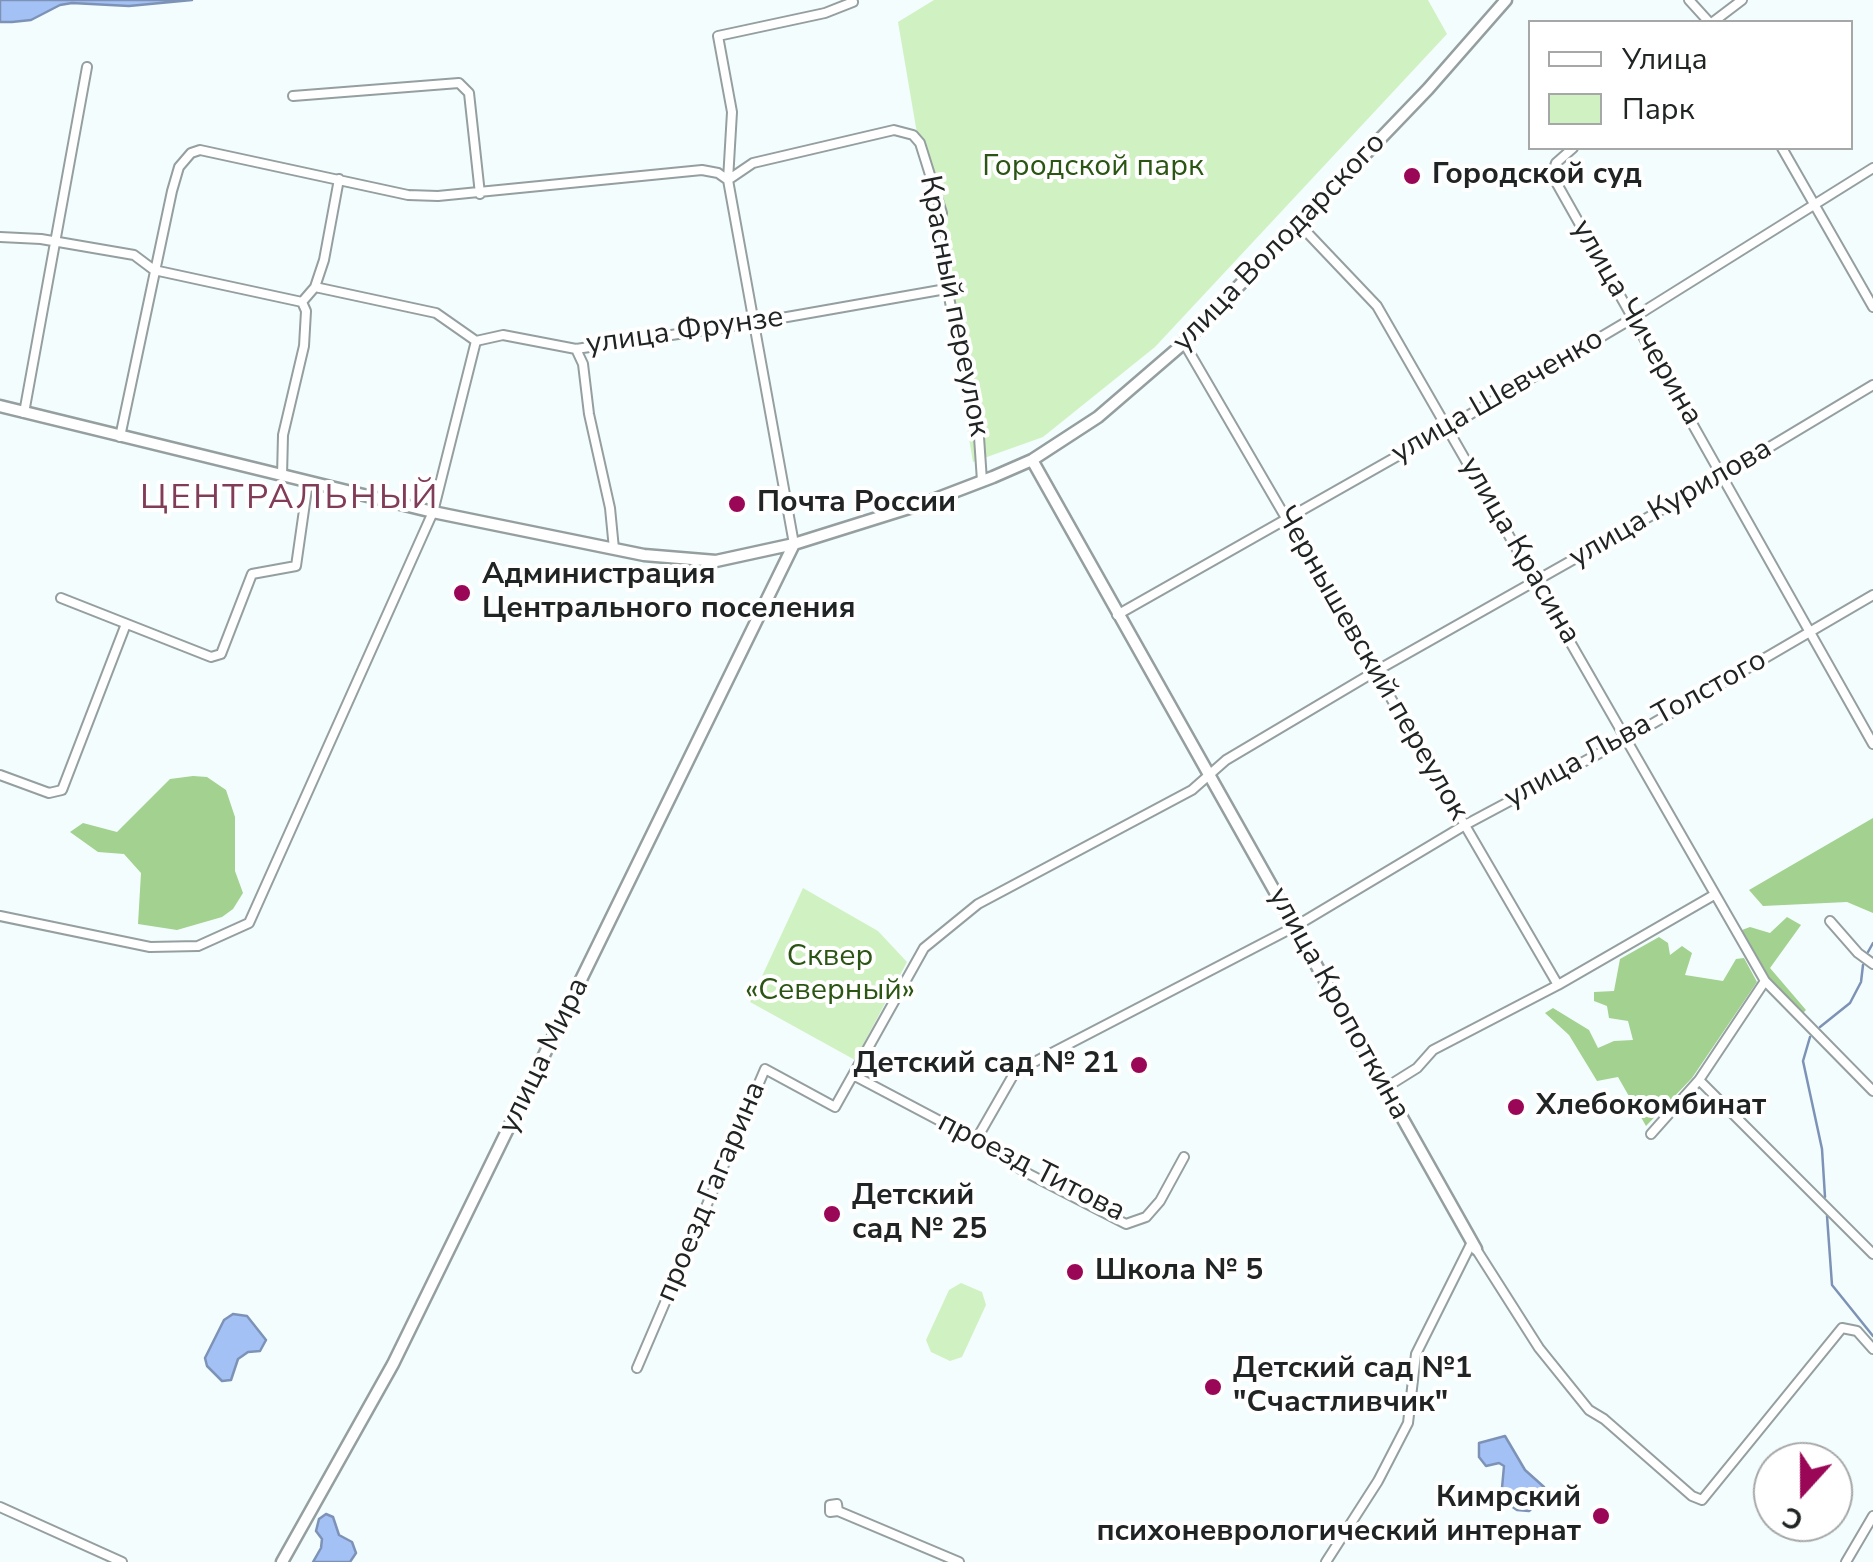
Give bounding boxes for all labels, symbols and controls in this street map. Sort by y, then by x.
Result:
legend [1528,20,1853,150]
text: Улица [1622,39,1708,80]
text: Парк [1622,89,1694,130]
street label: улица Володарского [1166,126,1394,360]
park label: Городской парк [982,150,1204,186]
place label: Городской суд [1432,158,1642,194]
marker: Городской суд [1401,165,1423,187]
street label: Красный переулок [910,173,996,439]
street label: улица Чичерина [1563,214,1709,432]
street label: улица Фрунзе [584,300,786,364]
street label: улица Шевченко [1386,322,1610,472]
street label: улица Курилова [1563,431,1779,577]
street label: улица Красина [1451,451,1587,651]
district label: ЦЕНТРАЛЬНЫЙ [140,479,440,521]
place label: Почта России [757,486,956,522]
marker: Почта России [726,493,748,515]
street label: Чернышевский переулок [1267,501,1475,827]
place label: Администрация Центрального поселения [482,558,856,628]
marker: Администрация Центрального поселения [451,582,473,604]
street label: улица Льва Толстого [1499,643,1773,817]
street label: улица Кропоткина [1259,881,1417,1127]
park label: Сквер «Северный» [745,940,915,1010]
street label: улица Мира [492,972,598,1140]
place label: Детский сад № 21 [853,1047,1119,1083]
marker: Детский сад № 21 [1128,1054,1150,1076]
street label: проезд Гагарина [649,1076,775,1308]
place label: Хлебокомбинат [1536,1089,1766,1125]
marker: Хлебокомбинат [1505,1096,1527,1118]
street label: проезд Титова [931,1105,1131,1231]
place label: Детский сад № 25 [852,1179,987,1250]
marker: Детский сад № 25 [821,1203,843,1225]
place label: Школа № 5 [1095,1254,1263,1290]
marker: Школа № 5 [1064,1261,1086,1283]
place label: Детский сад №1 "Счастливчик" [1233,1352,1473,1422]
marker: Детский сад №1 "Счастливчик" [1202,1376,1224,1398]
north arrow [1753,1442,1853,1542]
place label: Кимрский психоневрологический интернат [1096,1481,1581,1552]
text: С [1777,1497,1809,1539]
marker: Кимрский психоневрологический интернат [1590,1505,1612,1527]

